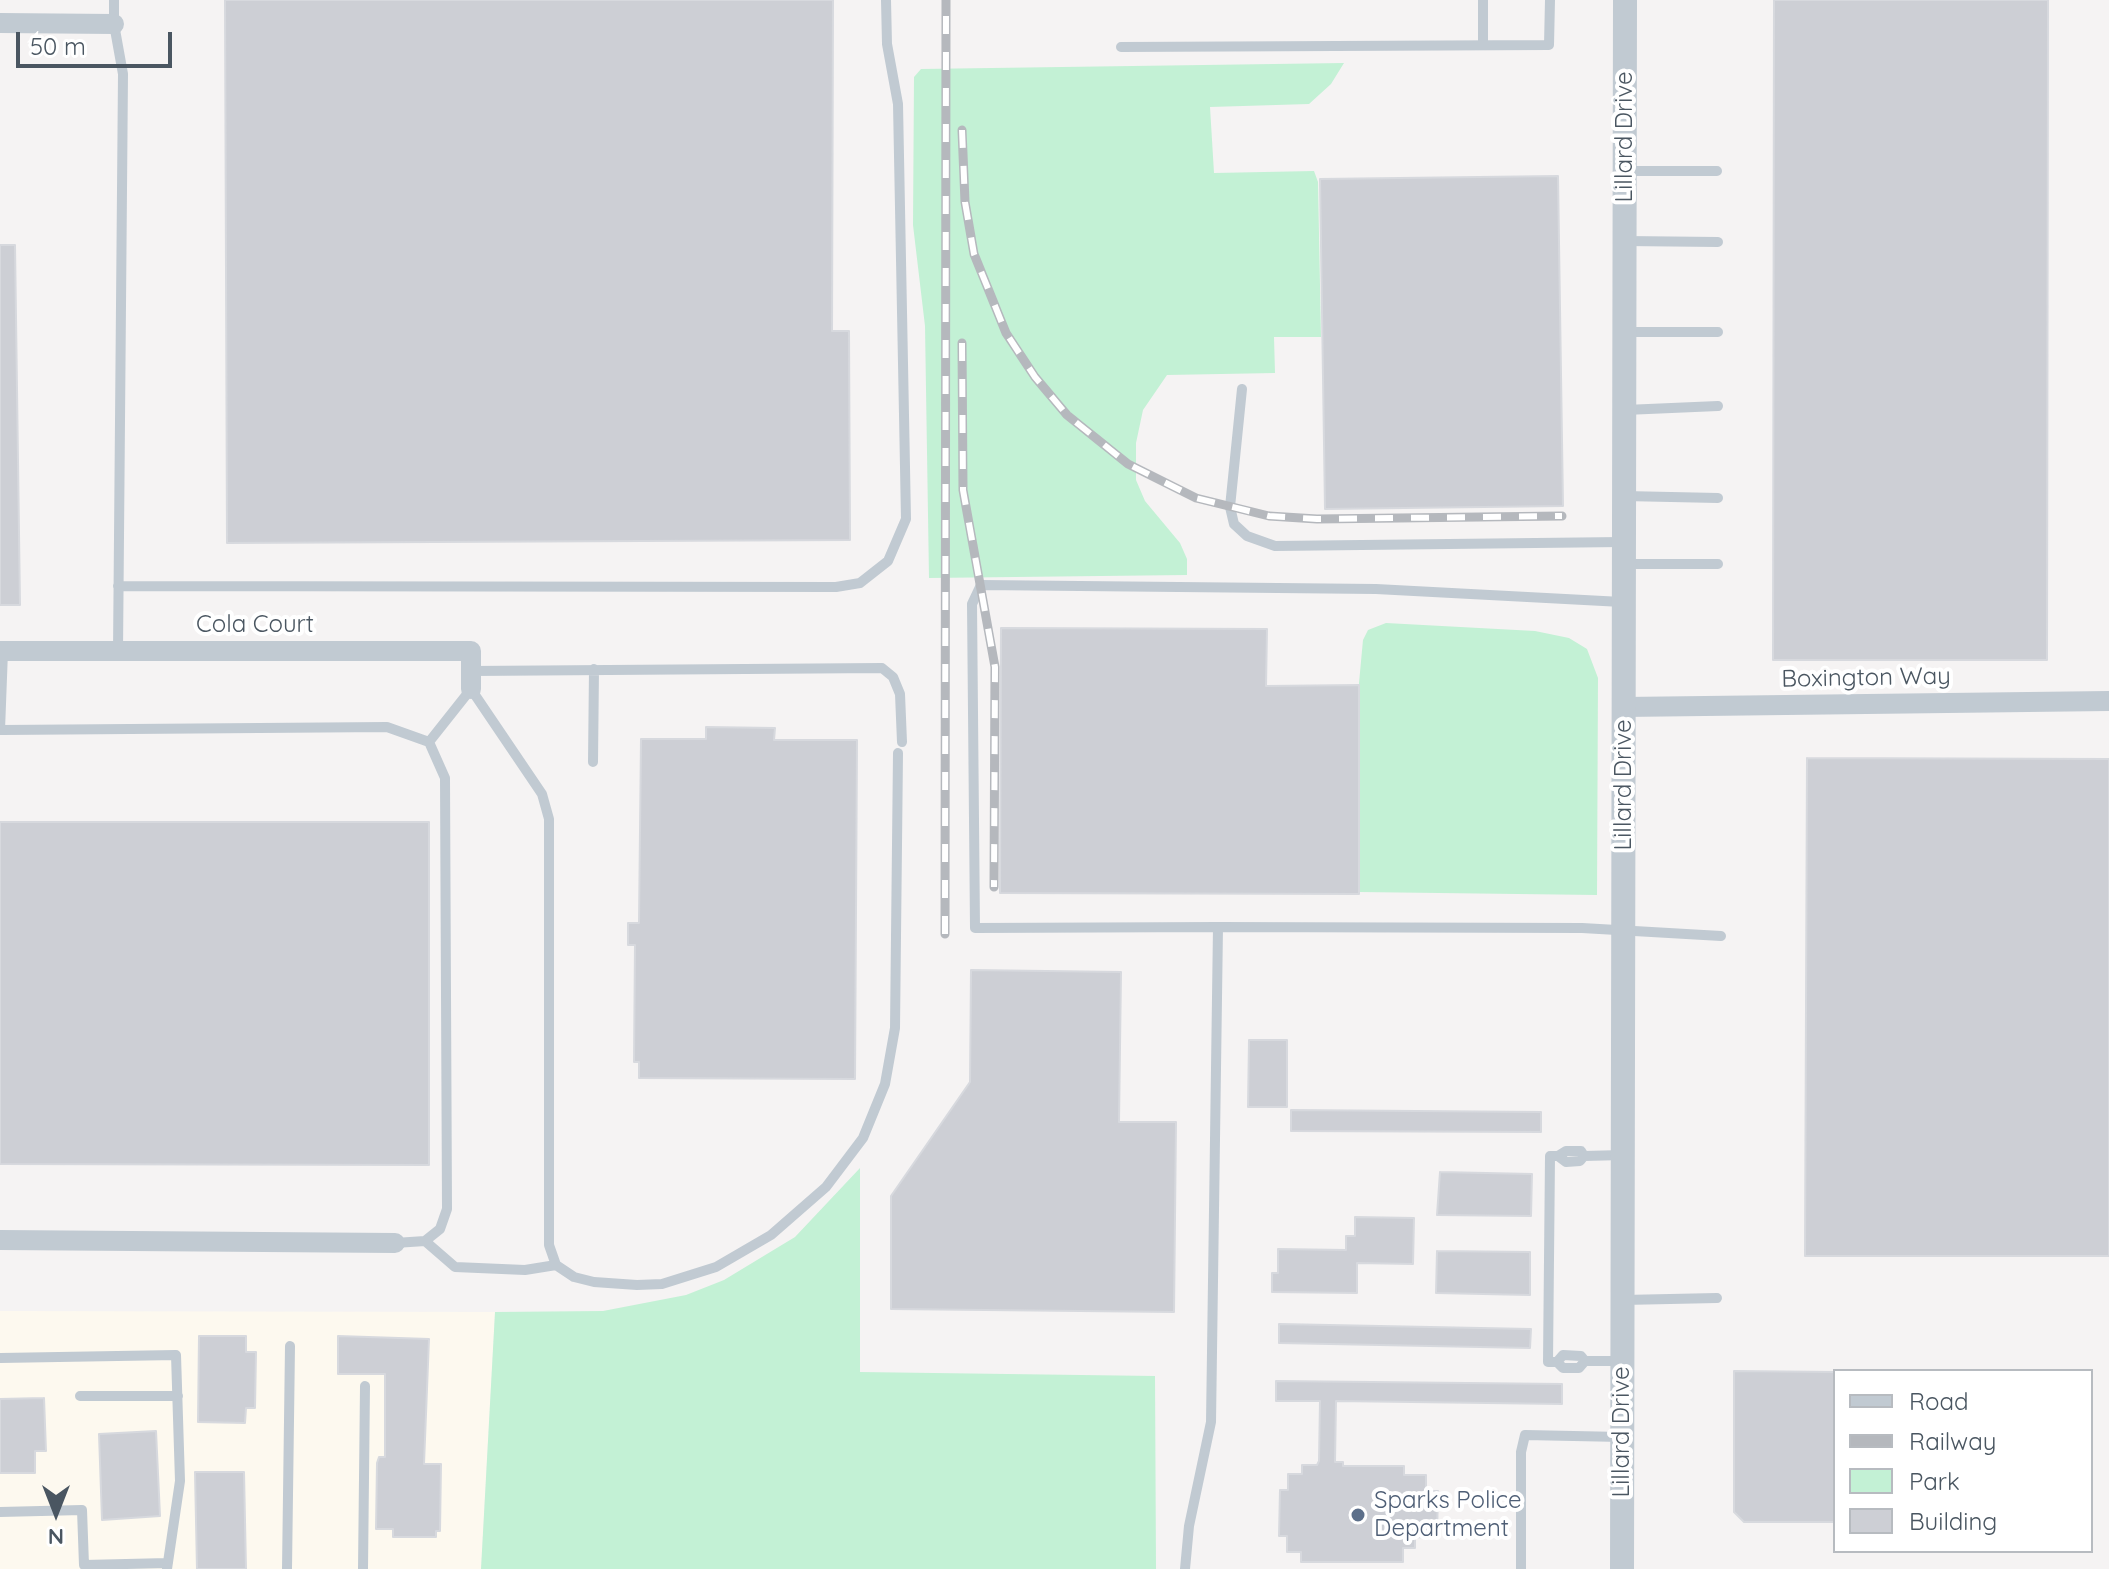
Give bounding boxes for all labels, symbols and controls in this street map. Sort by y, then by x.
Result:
scale bar [20,16,176,66]
text: 50 m [30,31,86,61]
street label: Lillard Drive [1611,71,1639,203]
street label: Cola Court [196,611,314,639]
street label: Boxington Way [1781,662,1951,694]
street label: Lillard Drive [1610,719,1638,851]
street label: Lillard Drive [1608,1366,1636,1498]
legend [1833,1369,2093,1553]
text: Road [1909,1386,1969,1416]
text: Railway [1909,1426,1996,1456]
text: Park [1909,1466,1960,1496]
north arrow [16,1473,96,1553]
place label: Sparks Police Department [1374,1487,1522,1543]
marker: Sparks Police Department [1349,1506,1367,1524]
text: Building [1909,1506,1997,1536]
text: N [48,1523,64,1551]

